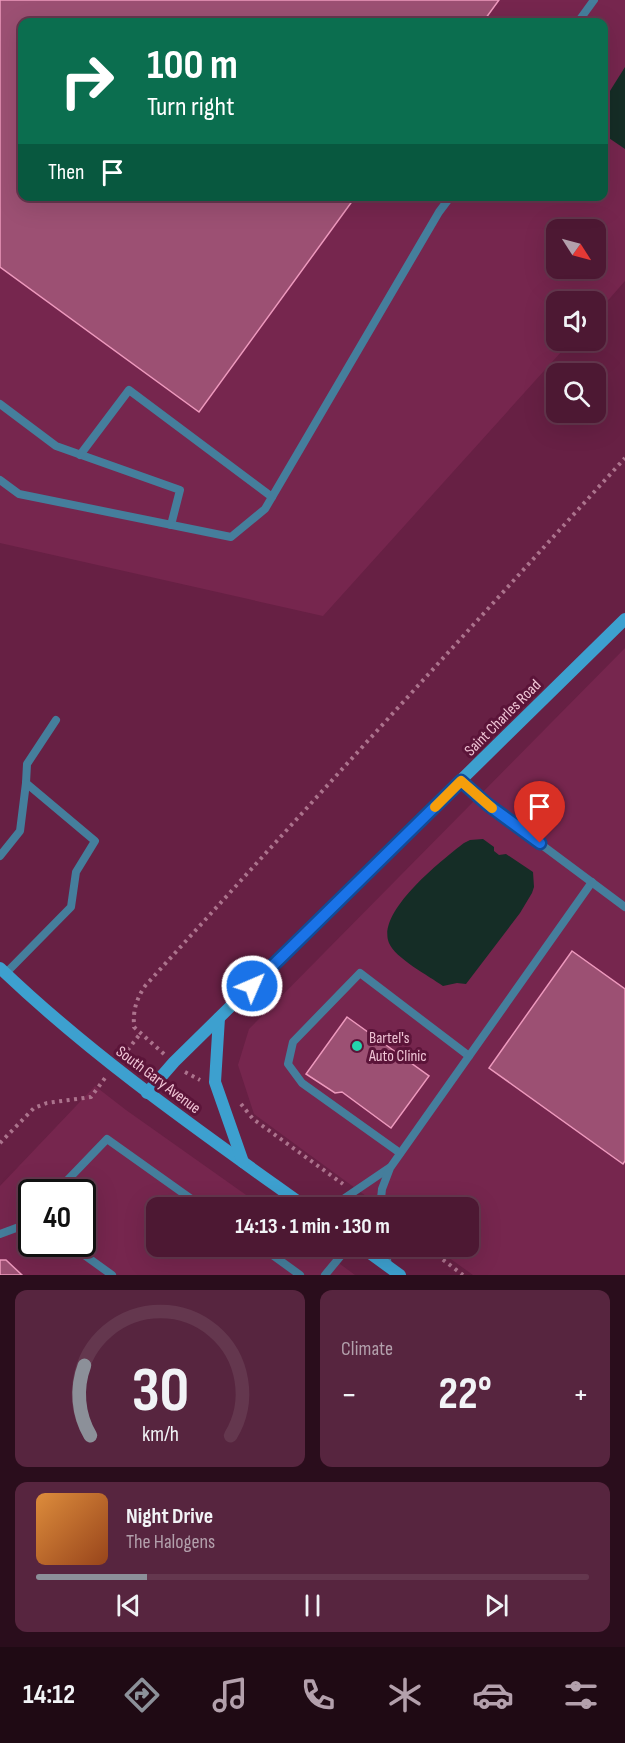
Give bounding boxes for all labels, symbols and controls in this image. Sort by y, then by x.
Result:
text: 100 m [147,40,238,91]
icon: right [48,42,126,120]
text: Turn right [147,91,234,123]
icon: arrive [96,156,129,189]
text: Then [48,159,84,186]
north arrow [546,219,606,279]
map controls [546,219,606,423]
button: sound [546,291,606,351]
button: search [546,363,606,423]
street label: Saint Charles Road [461,676,545,760]
pin [514,781,565,843]
icon: arrive [523,790,556,823]
position arrow [220,954,284,1018]
place label: Bartel's Auto Clinic [368,1029,427,1066]
marker: Bartel's Auto Clinic [350,1039,364,1053]
street label: South Gary Avenue [112,1042,204,1118]
speed limit sign: 40 [18,1179,96,1257]
text: 14:13 · 1 min · 130 m [235,1213,390,1240]
text: Climate [341,1337,393,1361]
text: 30 [131,1354,189,1429]
text: 22° [438,1367,492,1422]
text: − [341,1375,357,1415]
text: + [573,1375,589,1415]
text: km/h [141,1422,179,1447]
text: Night Drive [126,1503,213,1530]
text: The Halogens [126,1530,215,1554]
icon: previous [112,1589,145,1622]
icon: pause [296,1589,329,1622]
icon: next [480,1589,513,1622]
icon: directions [121,1674,163,1716]
icon: music [209,1674,251,1716]
icon: phone [297,1674,339,1716]
icon: climate [384,1674,426,1716]
icon: car [472,1674,514,1716]
icon: filters [560,1674,602,1716]
text: 14:12 [23,1679,75,1711]

